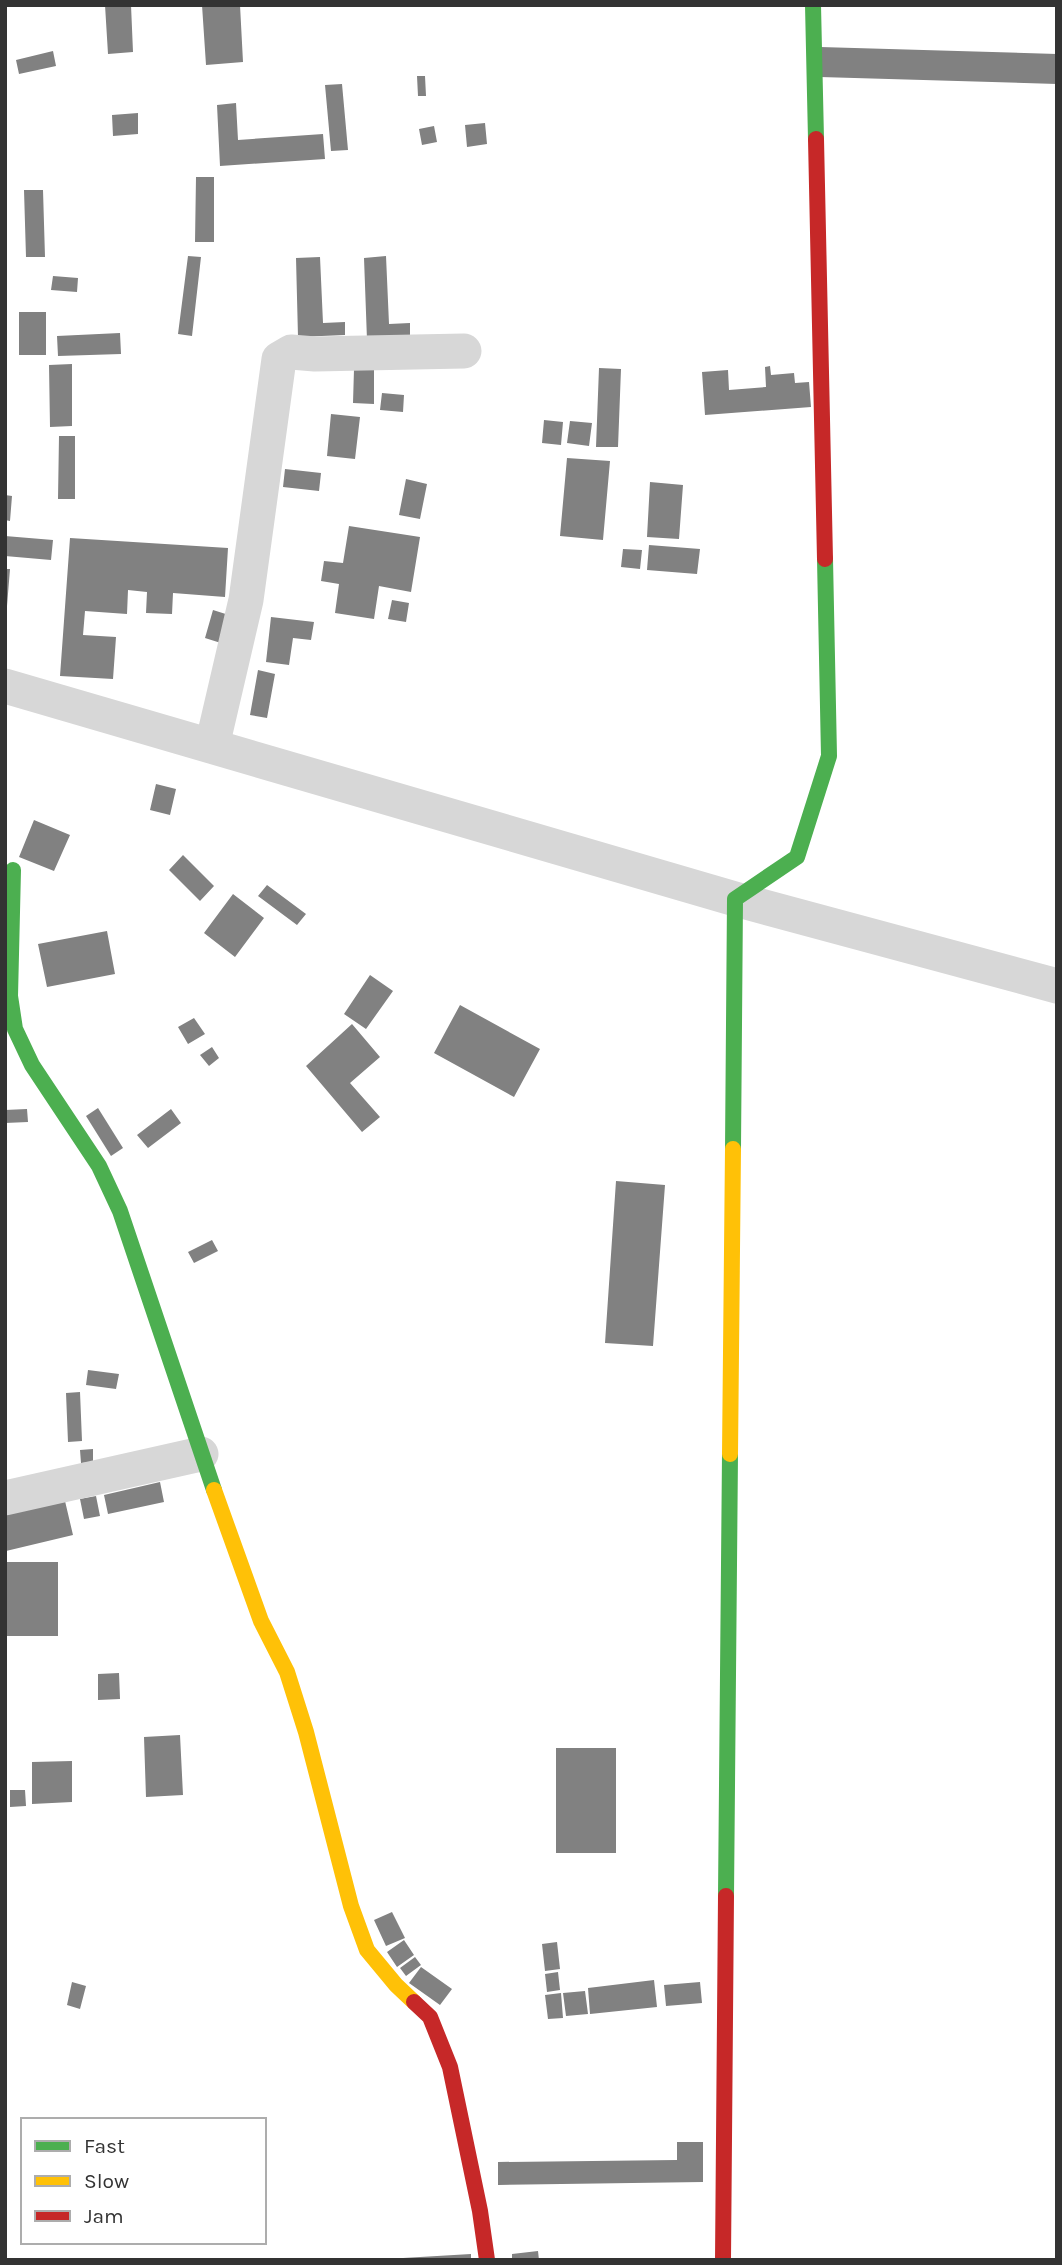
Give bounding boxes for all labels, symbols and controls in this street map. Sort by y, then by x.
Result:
legend [21,2118,266,2244]
text: Fast [84,2134,125,2158]
text: Slow [84,2169,129,2193]
text: Jam [84,2204,124,2228]

